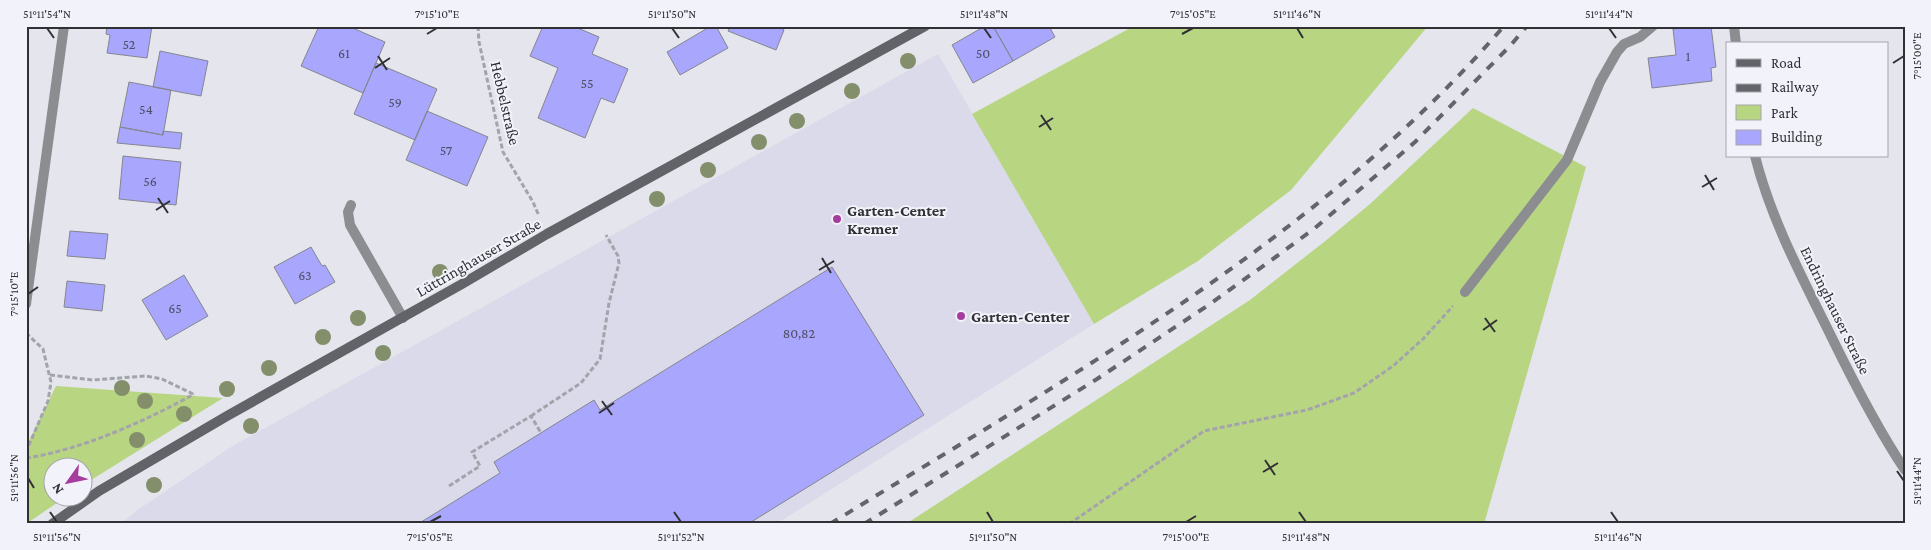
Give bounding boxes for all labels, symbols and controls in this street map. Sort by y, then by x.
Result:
text: 51°11'54"N [23,7,71,21]
text: 7°15'10"E [415,7,460,21]
text: 51°11'50"N [648,7,696,21]
text: 51°11'48"N [960,7,1008,21]
text: 7°15'05"E [1170,7,1216,21]
text: 51°11'46"N [1273,7,1321,21]
text: 51°11'44"N [1585,7,1633,21]
text: 7°15'00"E [1910,32,1924,79]
house number: 52 [123,36,136,52]
legend [1726,42,1888,158]
house number: 61 [338,45,350,61]
house number: 50 [976,45,990,61]
house number: 1 [1686,48,1691,64]
text: Road [1771,55,1802,71]
street label: Hebbelstraße [488,60,523,147]
house number: 55 [580,75,594,91]
text: Railway [1771,79,1819,96]
house number: 59 [388,94,402,110]
house number: 54 [139,101,153,117]
text: Park [1771,105,1798,121]
text: Building [1771,129,1822,146]
house number: 57 [440,142,453,158]
house number: 56 [143,173,157,189]
place label: Garten-Center Kremer [847,202,946,237]
marker: Garten-Center Kremer [831,213,843,225]
street label: Lüttringhauser Straße [413,215,544,301]
street label: Endringhauser Straße [1796,244,1874,377]
house number: 63 [298,267,312,283]
text: 7°15'10"E [7,271,21,316]
house number: 65 [168,300,182,316]
place label: Garten-Center [971,308,1070,325]
marker: Garten-Center [955,310,967,322]
house number: 80,82 [783,325,816,341]
text: 51°11'56"N [7,454,21,502]
text: 51°11'44"N [1910,457,1924,505]
north arrow [42,458,92,508]
text: N [48,480,66,497]
text: 51°11'56"N [33,530,81,544]
text: 7°15'05"E [407,530,453,544]
text: 51°11'52"N [657,530,705,544]
text: 51°11'50"N [969,530,1017,544]
text: 7°15'00"E [1163,530,1210,544]
text: 51°11'48"N [1282,530,1330,544]
text: 51°11'46"N [1594,530,1642,544]

